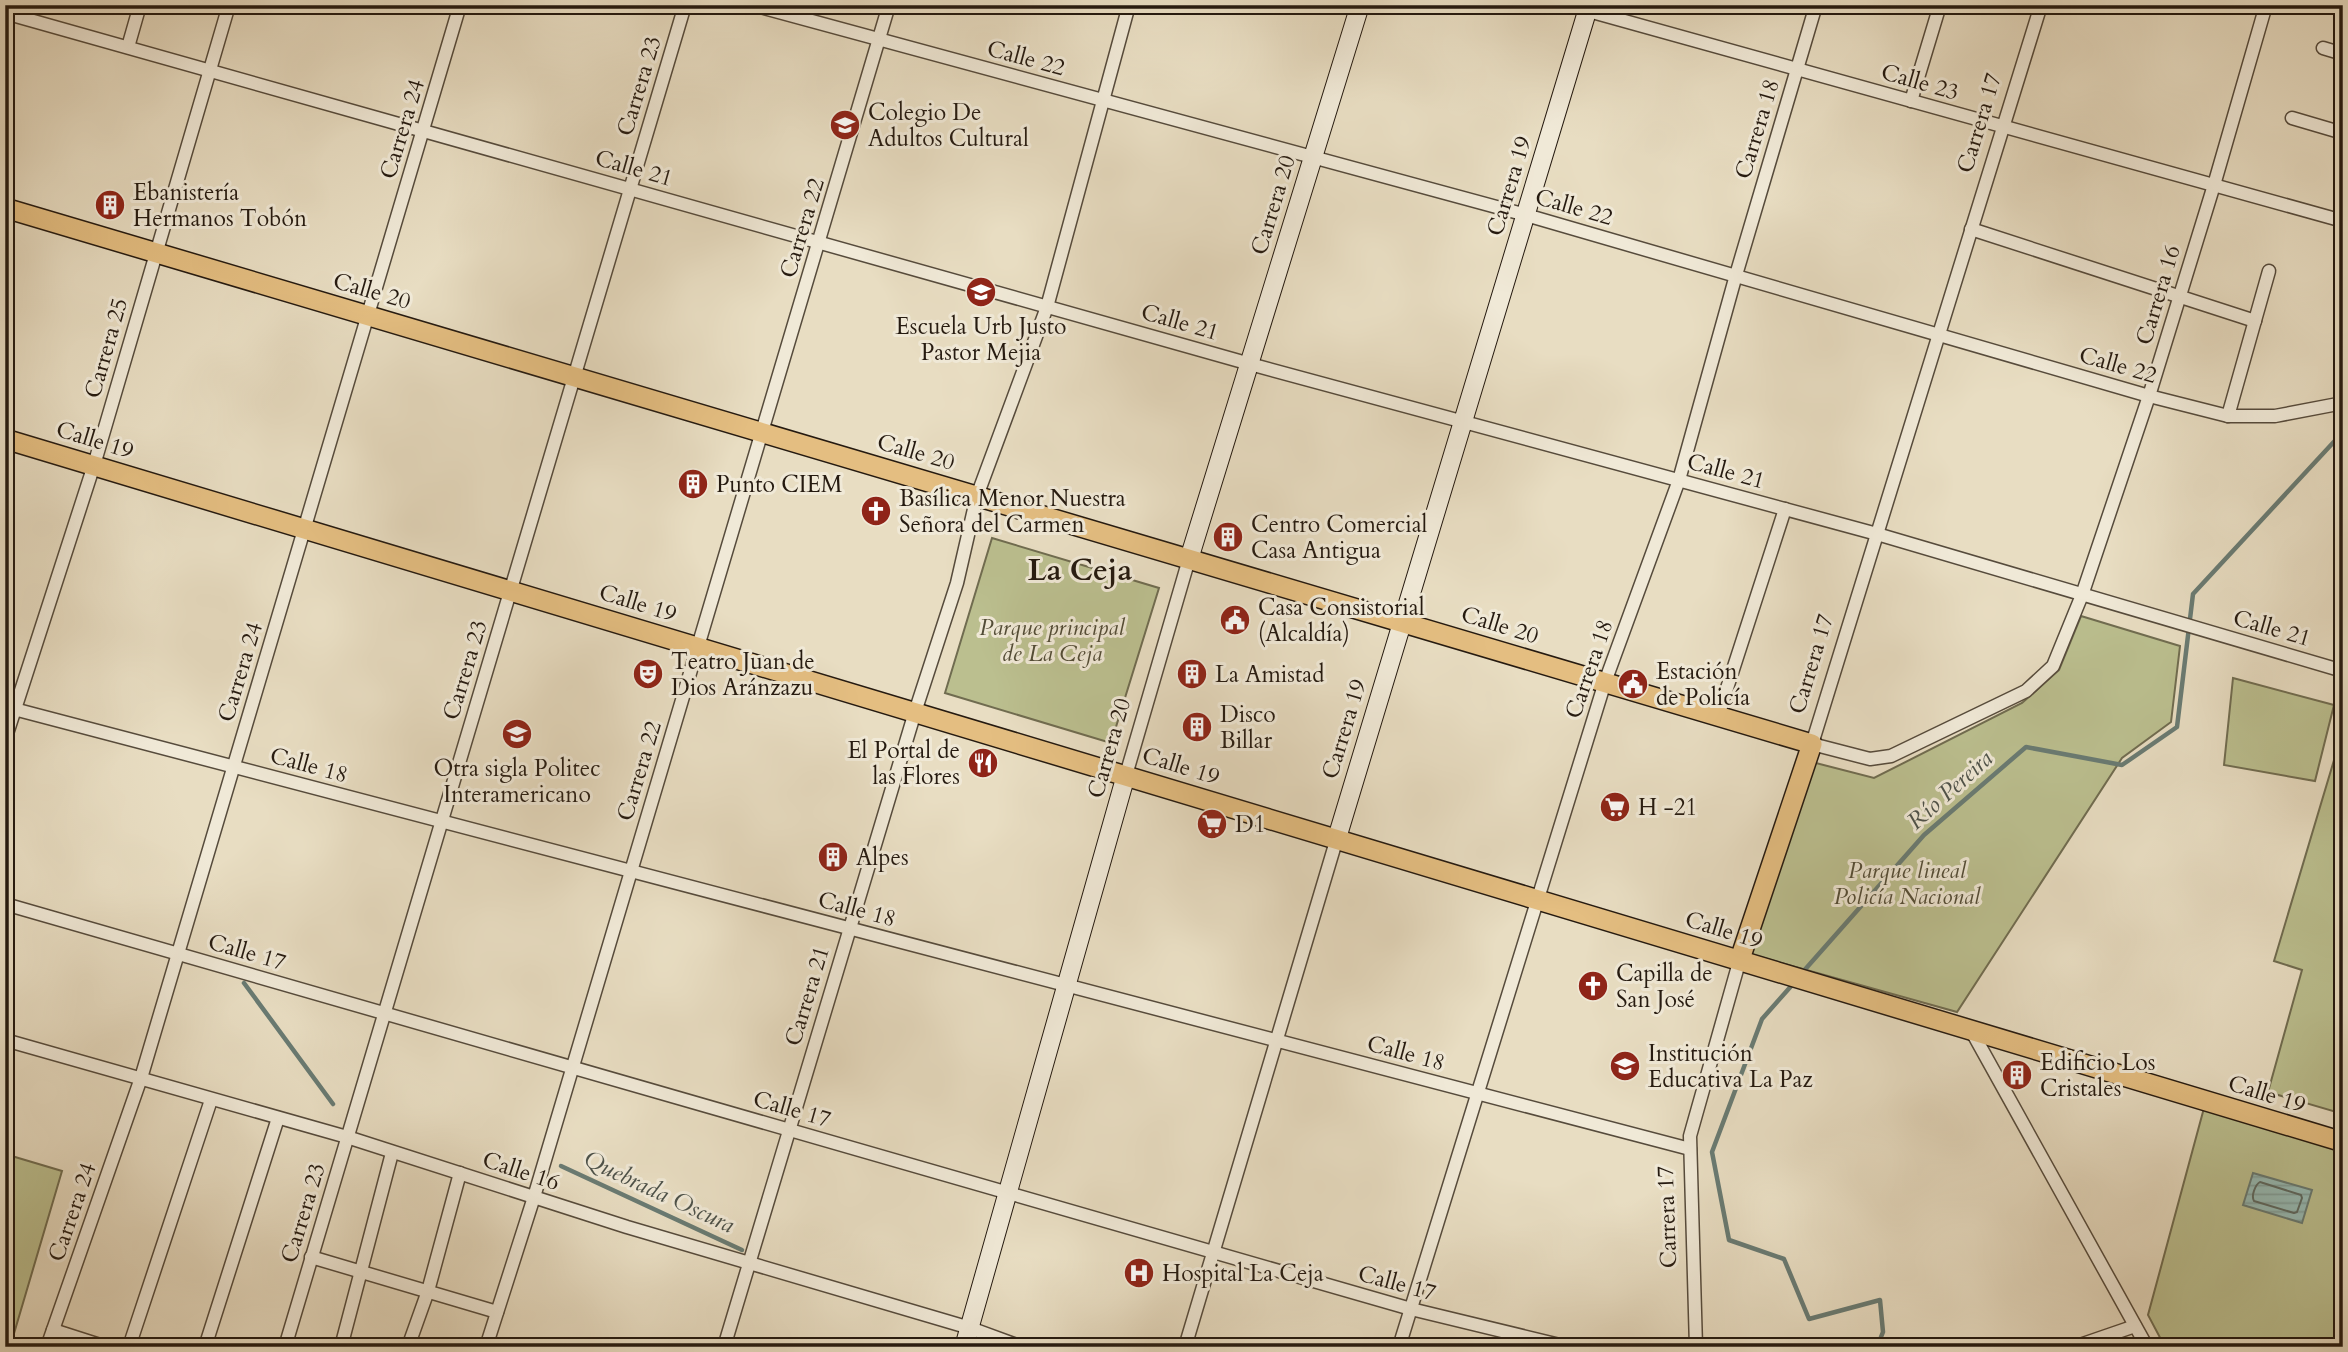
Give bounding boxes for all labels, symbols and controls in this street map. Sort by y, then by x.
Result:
street label: Carrera 23 [609,32,669,140]
street label: Calle 22 [984,33,1068,83]
street label: Calle 23 [1878,56,1962,108]
street label: Carrera 17 [1949,69,2009,177]
street label: Carrera 24 [372,75,432,183]
street label: Carrera 18 [1727,75,1787,183]
place label: Colegio De Adultos Cultural [868,97,1029,154]
school or university icon: Colegio De Adultos Cultural [828,108,862,142]
street label: Carrera 19 [1479,132,1539,240]
street label: Calle 21 [592,142,676,194]
street label: Carrera 20 [1243,151,1303,259]
street label: Carrera 22 [772,174,832,282]
place label: Ebanistería Hermanos Tobón [133,177,307,234]
street label: Calle 22 [1532,181,1616,233]
building icon: Ebanistería Hermanos Tobón [93,188,127,222]
street label: Carrera 16 [2128,241,2188,349]
street label: Calle 20 [330,265,414,317]
school or university icon: Escuela Urb Justo Pastor Mejia [964,275,998,309]
street label: Carrera 25 [77,294,135,402]
street label: Calle 21 [1138,296,1222,348]
place label: Escuela Urb Justo Pastor Mejia [896,311,1066,368]
street label: Calle 22 [2076,339,2160,391]
street label: Calle 19 [52,414,138,466]
street label: Calle 20 [874,426,958,478]
street label: Calle 21 [1684,446,1768,496]
building icon: Punto CIEM [676,467,710,501]
place label: Punto CIEM [716,469,843,500]
place label: Basílica Menor Nuestra Señora del Carmen [899,483,1126,540]
church icon: Basílica Menor Nuestra Señora del Carmen [859,494,893,528]
place label: Centro Comercial Casa Antigua [1251,509,1428,566]
building icon: Centro Comercial Casa Antigua [1211,520,1245,554]
district label: La Ceja [1028,550,1132,591]
street label: Calle 19 [595,577,681,629]
place label: Casa Consistorial (Alcaldía) [1258,592,1425,649]
street label: Calle 20 [1457,599,1543,651]
street label: Calle 21 [2230,602,2314,654]
public building icon: Casa Consistorial (Alcaldía) [1218,603,1252,637]
street label: Carrera 17 [1781,610,1841,718]
park label: Parque principal de La Ceja [979,612,1126,669]
street label: Carrera 18 [1558,615,1620,723]
street label: Carrera 23 [435,616,495,724]
street label: Carrera 24 [210,618,270,726]
place label: Teatro Juan de Dios Aránzazu [671,646,815,703]
place label: Estación de Policía [1656,656,1750,713]
theatre icon: Teatro Juan de Dios Aránzazu [631,657,665,691]
building icon: La Amistad [1175,657,1209,691]
place label: La Amistad [1215,659,1325,690]
public building icon: Estación de Policía [1616,667,1650,701]
street label: Carrera 19 [1314,675,1374,783]
street label: Carrera 20 [1080,694,1138,802]
place label: Disco Billar [1220,699,1276,756]
building icon: Disco Billar [1180,710,1214,744]
school or university icon: Otra sigla Politec Interamericano [500,717,534,751]
street label: Carrera 22 [609,717,669,825]
place label: El Portal de las Flores [847,735,960,792]
street label: Calle 18 [267,740,351,790]
street label: Calle 19 [1138,740,1224,792]
water label: Río Pereira [1900,743,2000,837]
restaurant icon: El Portal de las Flores [966,746,1000,780]
place label: Otra sigla Politec Interamericano [433,753,601,810]
supermarket icon: H -21 [1598,790,1632,824]
place label: H -21 [1638,792,1697,823]
supermarket icon: D1 [1195,807,1229,841]
place label: D1 [1235,809,1265,840]
building icon: Alpes [816,840,850,874]
place label: Alpes [856,842,909,873]
park label: Parque lineal Policía Nacional [1834,855,1981,912]
street label: Calle 18 [815,884,899,934]
street label: Calle 19 [1681,904,1767,956]
street label: Calle 17 [205,926,289,978]
street label: Carrera 21 [777,942,837,1050]
place label: Capilla de San José [1616,958,1713,1015]
church icon: Capilla de San José [1576,969,1610,1003]
street label: Calle 18 [1364,1028,1448,1078]
place label: Institución Educativa La Paz [1648,1038,1813,1095]
place label: Edificio Los Cristales [2040,1047,2155,1104]
school or university icon: Institución Educativa La Paz [1608,1049,1642,1083]
building icon: Edificio Los Cristales [2000,1058,2034,1092]
street label: Calle 19 [2224,1068,2310,1120]
street label: Calle 17 [750,1083,834,1135]
water label: Quebrada Oscura [578,1143,740,1242]
street label: Calle 16 [478,1144,564,1198]
street label: Carrera 24 [41,1158,103,1266]
street label: Carrera 23 [273,1159,333,1267]
street label: Carrera 17 [1650,1165,1684,1269]
hospital icon: Hospital La Ceja [1122,1256,1156,1290]
place label: Hospital La Ceja [1162,1258,1324,1289]
street label: Calle 17 [1355,1258,1439,1308]

